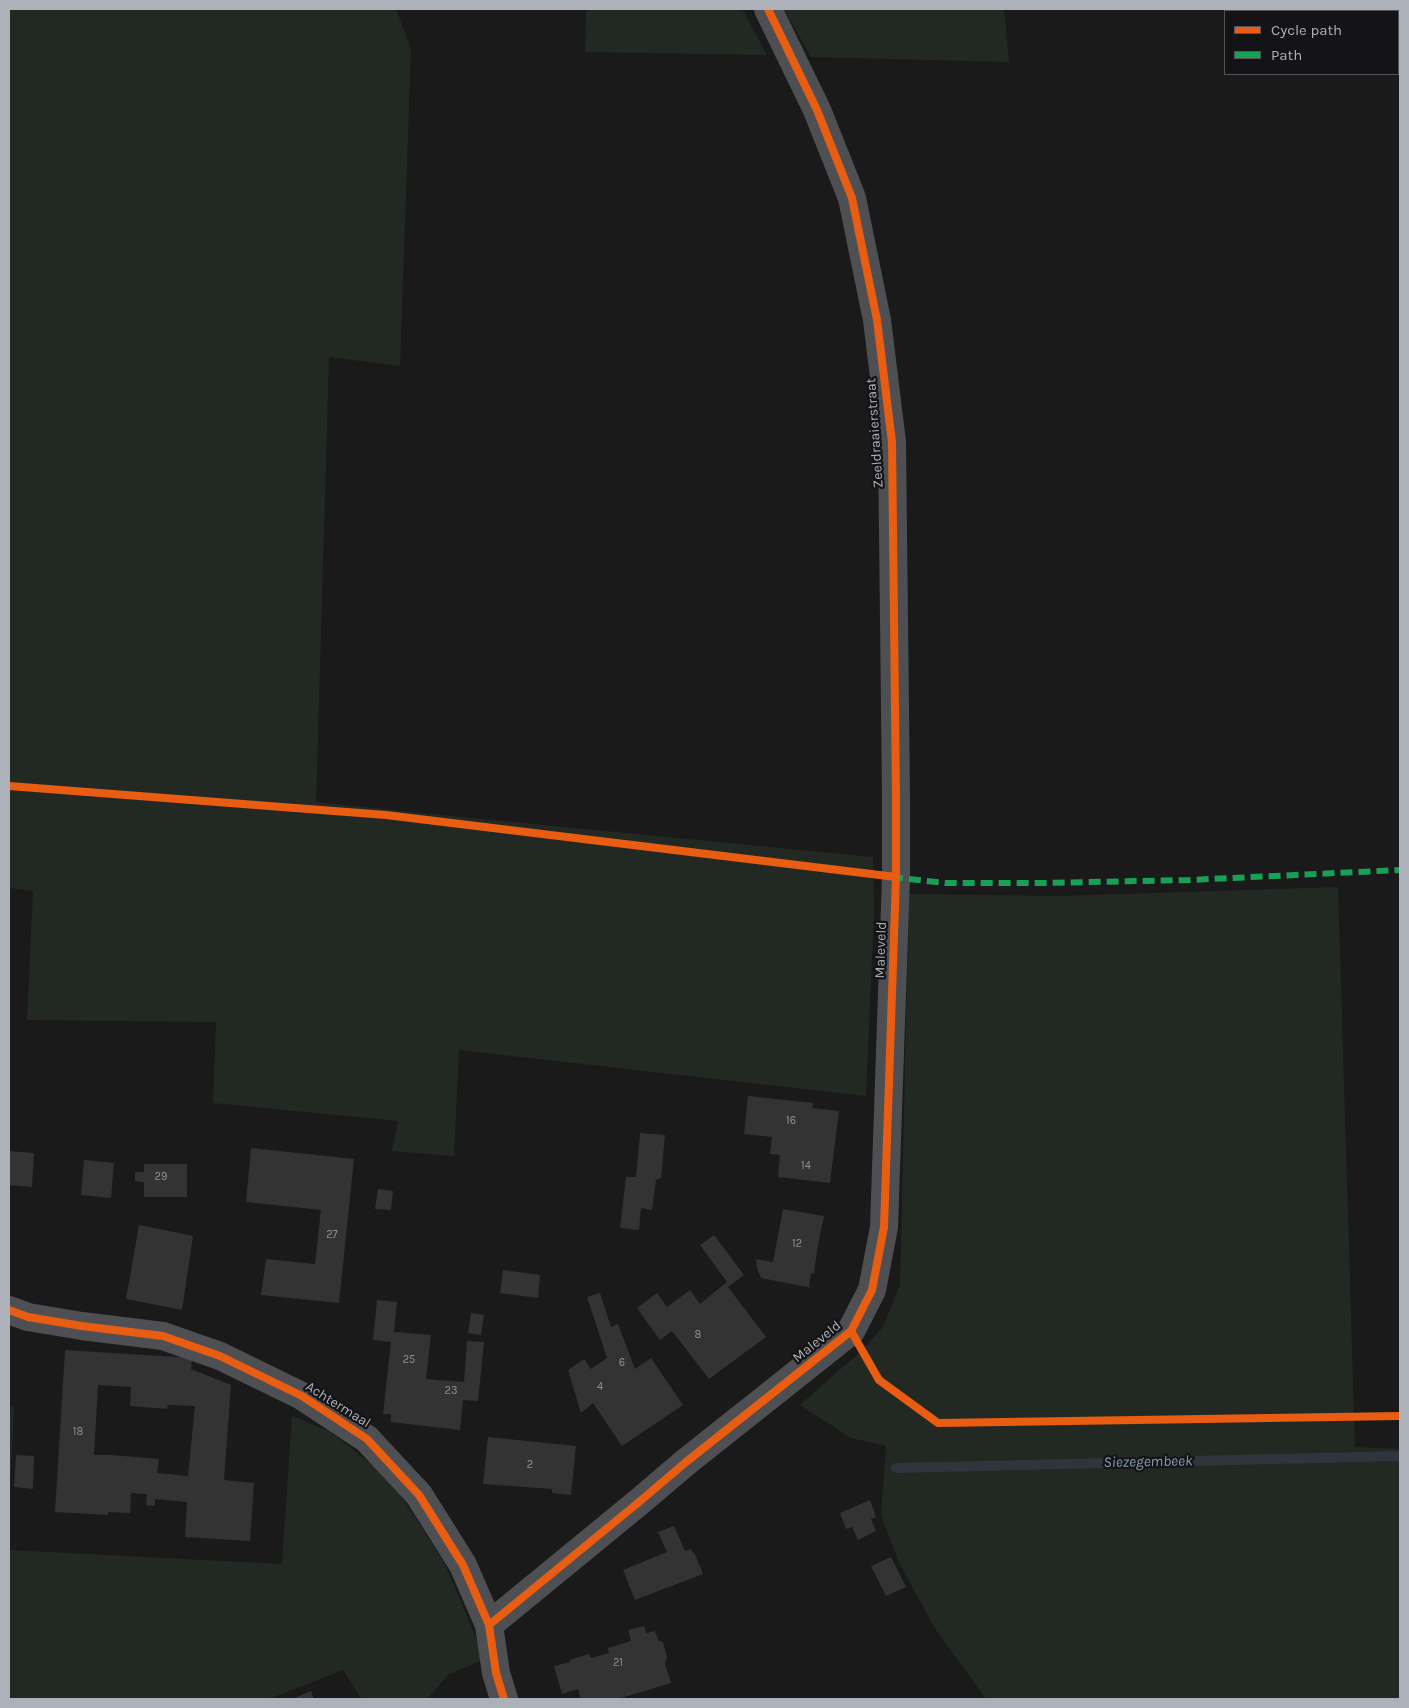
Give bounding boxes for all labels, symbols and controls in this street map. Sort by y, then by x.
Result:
legend [1224,10,1399,75]
text: Cycle path [1271,21,1342,39]
text: Path [1271,46,1302,64]
street label: Zeeldraaierstraat [863,377,887,489]
street label: Maleveld [872,921,890,979]
house number: 16 [786,1114,796,1128]
house number: 14 [801,1159,811,1173]
house number: 29 [155,1170,167,1184]
house number: 27 [326,1228,338,1242]
house number: 12 [792,1237,802,1251]
street label: Maleveld [790,1318,844,1366]
house number: 8 [695,1328,701,1342]
house number: 25 [403,1353,415,1367]
house number: 6 [619,1356,625,1370]
street label: Achtermaal [302,1378,374,1432]
house number: 4 [597,1380,603,1394]
house number: 23 [445,1384,457,1398]
house number: 18 [73,1425,83,1439]
water label: Siezegembeek [1103,1452,1193,1472]
house number: 2 [527,1458,533,1472]
house number: 21 [613,1656,623,1670]

